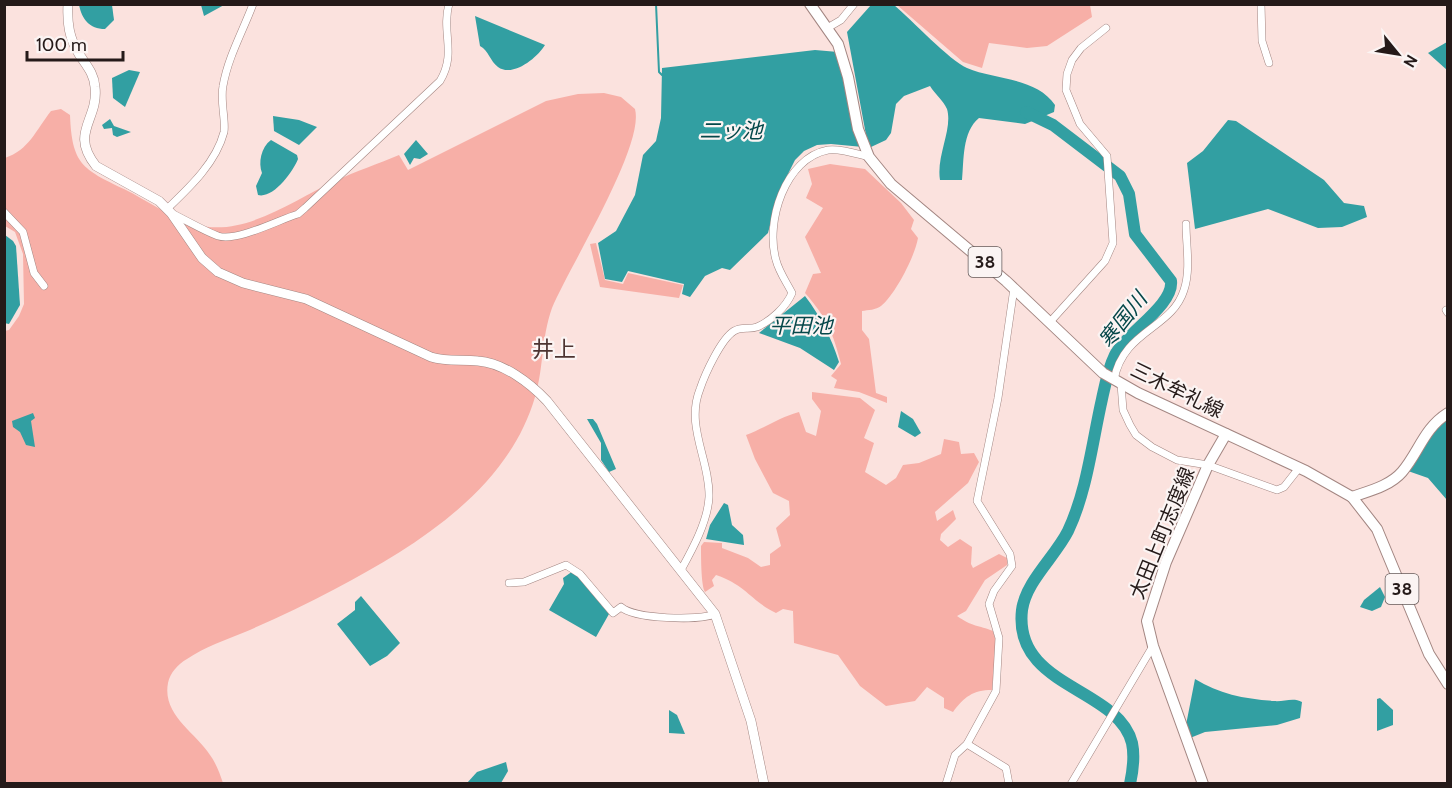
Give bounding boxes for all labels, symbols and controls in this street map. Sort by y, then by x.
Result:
scale bar [27,24,123,62]
north arrow [1368,24,1428,84]
text: 100 m [36,34,87,56]
text: N [1400,52,1422,71]
water label: 二ッ池 [700,118,764,143]
road number: 38 [968,247,1002,277]
water label: 寒国川 [1093,286,1153,352]
water label: 平田池 [770,313,834,338]
district label: 井上 [532,336,576,363]
street label: 三木牟礼線 [1127,357,1227,423]
street label: 太田上町志度線 [1125,464,1199,602]
road number: 38 [1386,574,1418,604]

